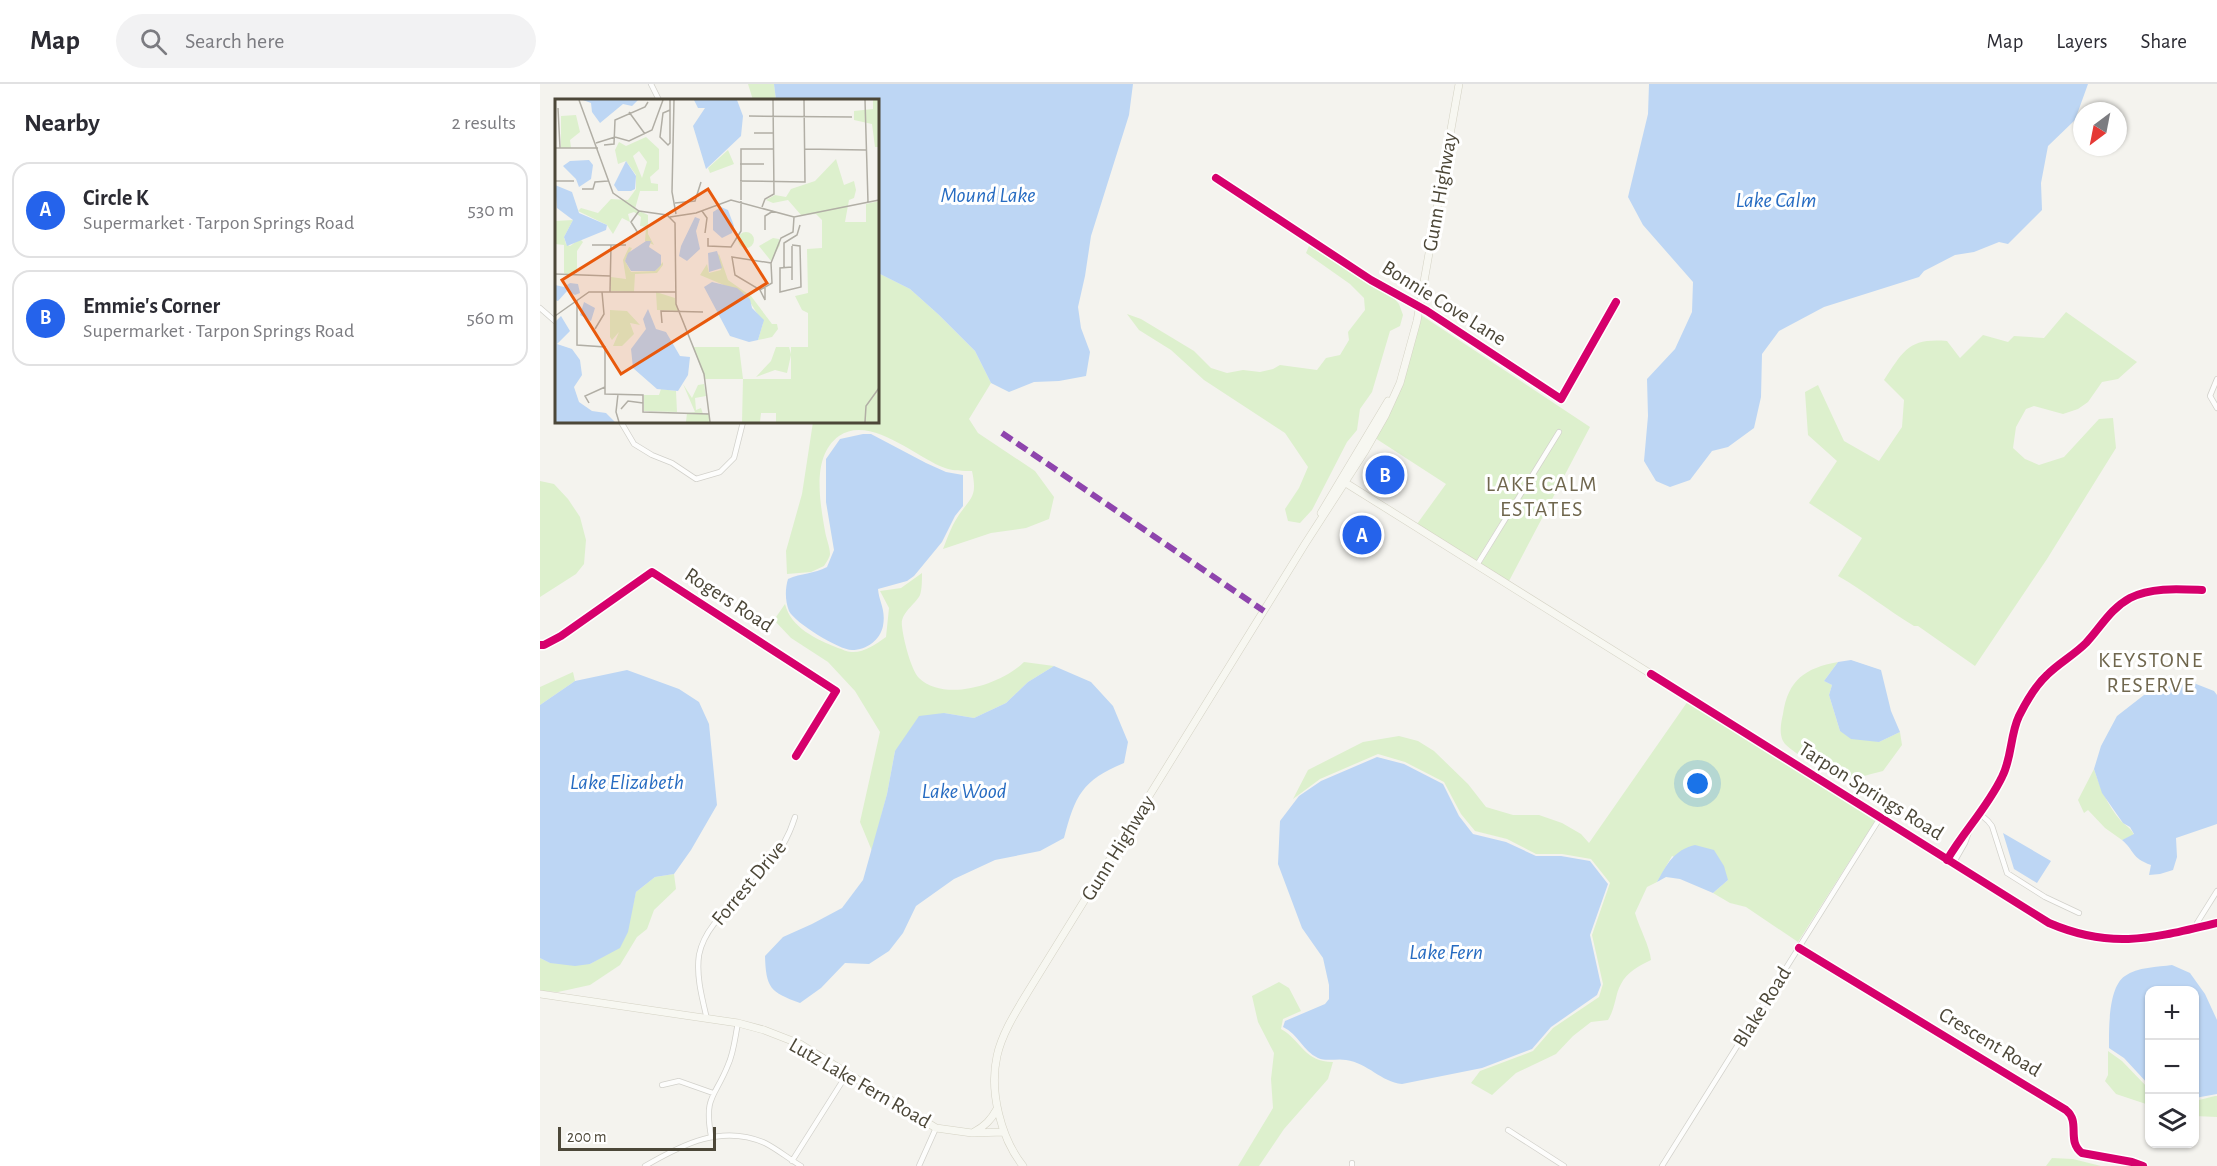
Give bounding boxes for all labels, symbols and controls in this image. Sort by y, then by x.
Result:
search box [116,14,536,68]
icon: search [137,25,170,58]
text: Map [30,27,80,55]
text: Search here [185,30,284,52]
text: Map [1987,31,2023,52]
text: Layers [2056,31,2107,52]
text: Share [2140,31,2187,52]
inset map [555,99,879,423]
north arrow [2073,102,2127,156]
text: Nearby [24,110,100,136]
text: 2 results [452,113,516,133]
street label: Gunn Highway [1419,131,1461,253]
water label: Mound Lake [940,184,1036,206]
text: Circle K [83,187,149,209]
water label: Lake Calm [1735,189,1817,211]
text: A [40,200,52,220]
text: 530 m [468,200,514,220]
text: Supermarket · Tarpon Springs Road [83,213,354,233]
street label: Bonnie Cove Lane [1378,257,1510,349]
text: Emmie's Corner [83,295,220,317]
text: B [40,308,51,328]
text: 560 m [466,308,514,328]
text: Supermarket · Tarpon Springs Road [83,321,354,341]
pin: B [1366,452,1404,498]
district label: LAKE CALM ESTATES [1486,473,1598,520]
pin: A [1342,512,1382,558]
street label: Rogers Road [681,564,777,636]
district label: KEYSTONE RESERVE [2098,649,2204,696]
street label: Tarpon Springs Road [1795,738,1947,844]
your location [1683,769,1712,798]
water label: Lake Elizabeth [570,771,684,793]
water label: Lake Wood [922,780,1007,802]
street label: Gunn Highway [1077,792,1159,904]
street label: Forrest Drive [708,837,790,929]
water label: Lake Fern [1409,941,1483,963]
street label: Blake Road [1729,963,1795,1051]
map controls [2145,986,2199,1148]
button: + [2145,986,2199,1040]
street label: Crescent Road [1935,1003,2045,1081]
street label: Lutz Lake Fern Road [785,1034,935,1132]
button: − [2145,1040,2199,1094]
button: layers [2145,1094,2199,1148]
scale bar [558,1124,716,1152]
text: 200 m [567,1129,607,1145]

